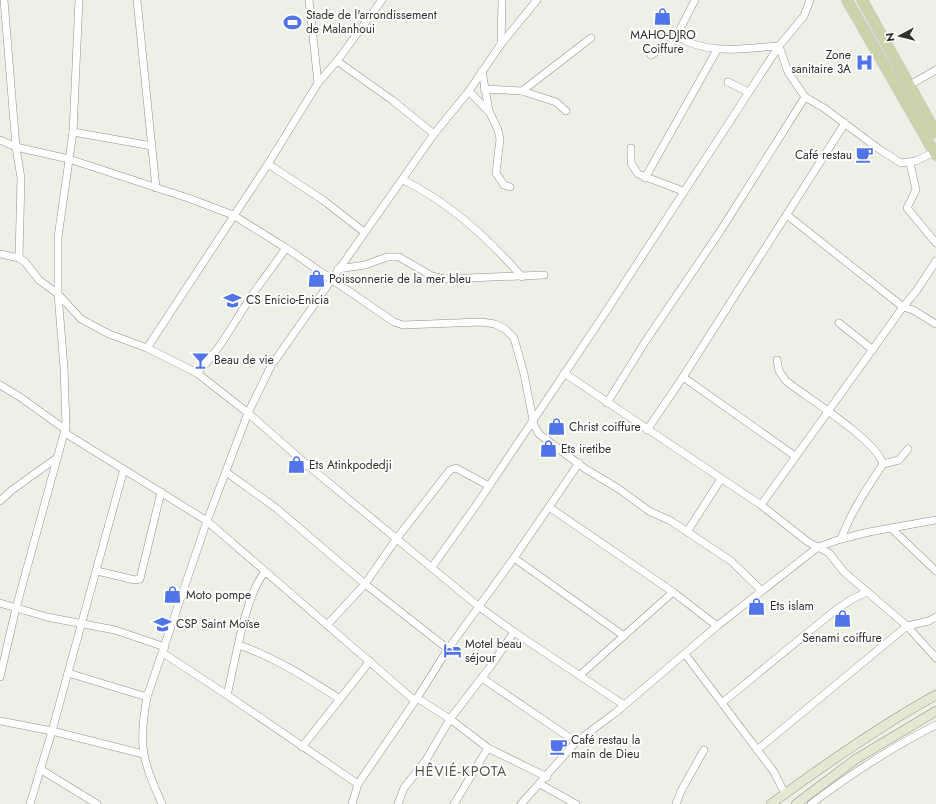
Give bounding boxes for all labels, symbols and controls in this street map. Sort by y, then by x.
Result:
place label: Stade de l'arrondissement de Malanhoui [306,6,437,38]
shop icon: MAHO-DJRO Coiffure [653,6,673,26]
sports icon: Stade de l'arrondissement de Malanhoui [283,12,303,32]
north arrow [880,16,920,56]
place label: MAHO-DJRO Coiffure [630,26,696,58]
text: N [882,32,899,43]
place label: Zone sanitaire 3A [791,46,851,78]
hospital icon: Zone sanitaire 3A [854,52,874,72]
cafe icon: Café restau [855,145,875,165]
place label: Café restau [795,146,852,164]
shop icon: Poissonnerie de la mer bleu [306,269,326,289]
place label: Poissonnerie de la mer bleu [329,270,471,288]
school or university icon: CS Enicio-Enicia [223,290,243,310]
place label: CS Enicio-Enicia [246,291,329,309]
bar icon: Beau de vie [191,350,211,370]
place label: Beau de vie [214,351,274,369]
shop icon: Christ coiffure [546,417,566,437]
place label: Christ coiffure [569,418,641,436]
shop icon: Ets iretibe [538,439,558,459]
place label: Ets iretibe [561,440,611,458]
shop icon: Ets Atinkpodedji [286,455,306,475]
place label: Ets Atinkpodedji [309,456,392,474]
shop icon: Moto pompe [163,585,183,605]
place label: Moto pompe [186,586,251,604]
shop icon: Ets islam [747,596,767,616]
place label: Ets islam [770,597,814,615]
shop icon: Senami coiffure [832,609,852,629]
school or university icon: CSP Saint Moïse [153,614,173,634]
place label: CSP Saint Moïse [176,615,260,633]
place label: Senami coiffure [802,629,882,647]
place label: Motel beau séjour [465,635,522,667]
hotel icon: Motel beau séjour [442,641,462,661]
place label: Café restau la main de Dieu [571,731,640,763]
cafe icon: Café restau la main de Dieu [548,737,568,757]
district label: HÊVIÉ-KPOTA [415,761,507,781]

